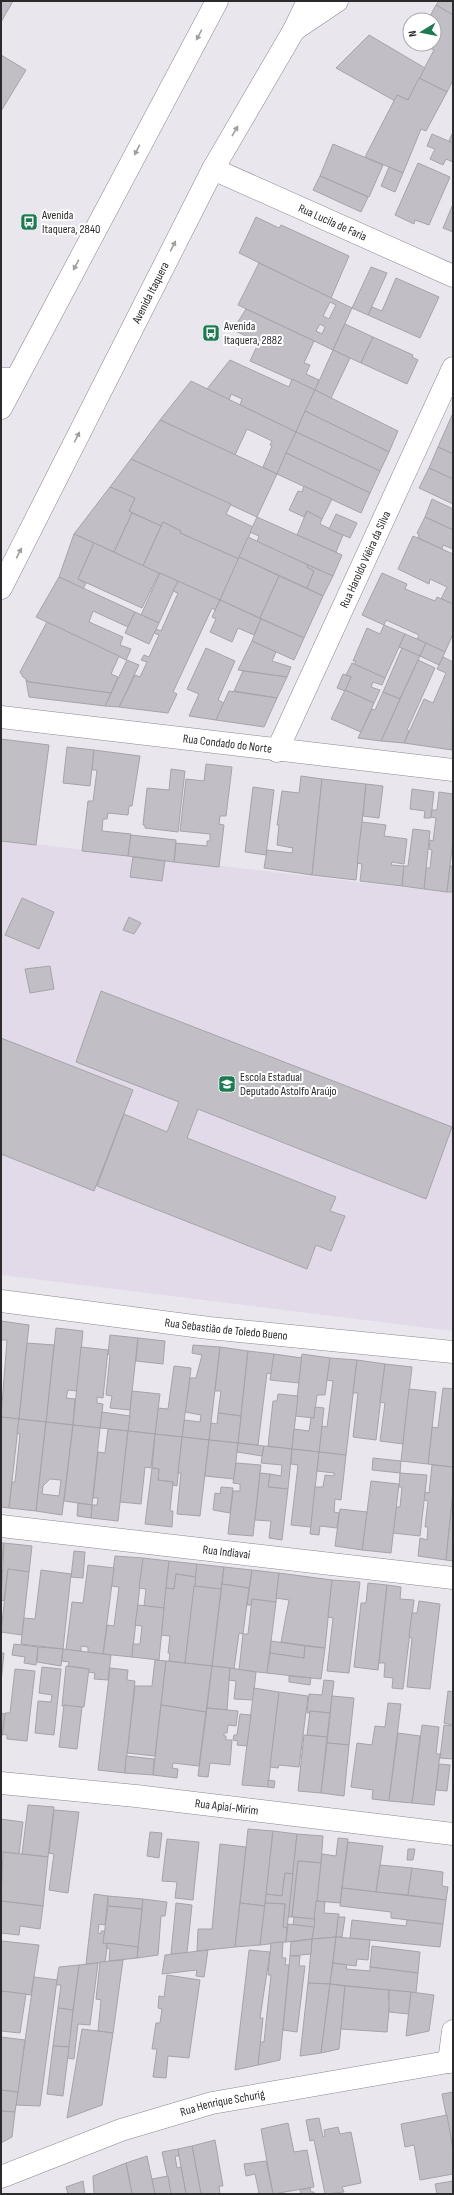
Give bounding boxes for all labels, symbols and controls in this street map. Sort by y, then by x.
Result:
north arrow [402,12,442,52]
one-way arrow [195,30,202,41]
text: N [406,30,420,38]
one-way arrow [231,125,238,137]
one-way arrow [134,144,141,156]
street label: Rua Lucila de Faria [296,201,369,245]
place label: Avenida Itaquera, 2840 [41,208,100,237]
bus stop icon: Avenida Itaquera, 2840 [19,212,39,232]
one-way arrow [170,240,177,252]
one-way arrow [73,259,79,270]
street label: Avenida Itaquera [129,259,173,327]
place label: Avenida Itaquera, 2882 [223,319,282,348]
bus stop icon: Avenida Itaquera, 2882 [201,323,221,343]
one-way arrow [74,431,80,443]
street label: Rua Haroldo Viêira da Silva [337,508,394,610]
one-way arrow [15,547,22,559]
street label: Rua Condado do Norte [182,731,273,757]
place label: Escola Estadual Deputado Astolfo Araújo [240,1070,337,1099]
school or university icon: Escola Estadual Deputado Astolfo Araújo [217,1074,237,1094]
street label: Rua Sebastião de Toledo Bueno [164,1315,288,1344]
street label: Rua Indiavaí [202,1542,252,1563]
street label: Rua Apiaí-Mirim [194,1796,259,1819]
street label: Rua Henrique Schurig [178,2087,266,2120]

